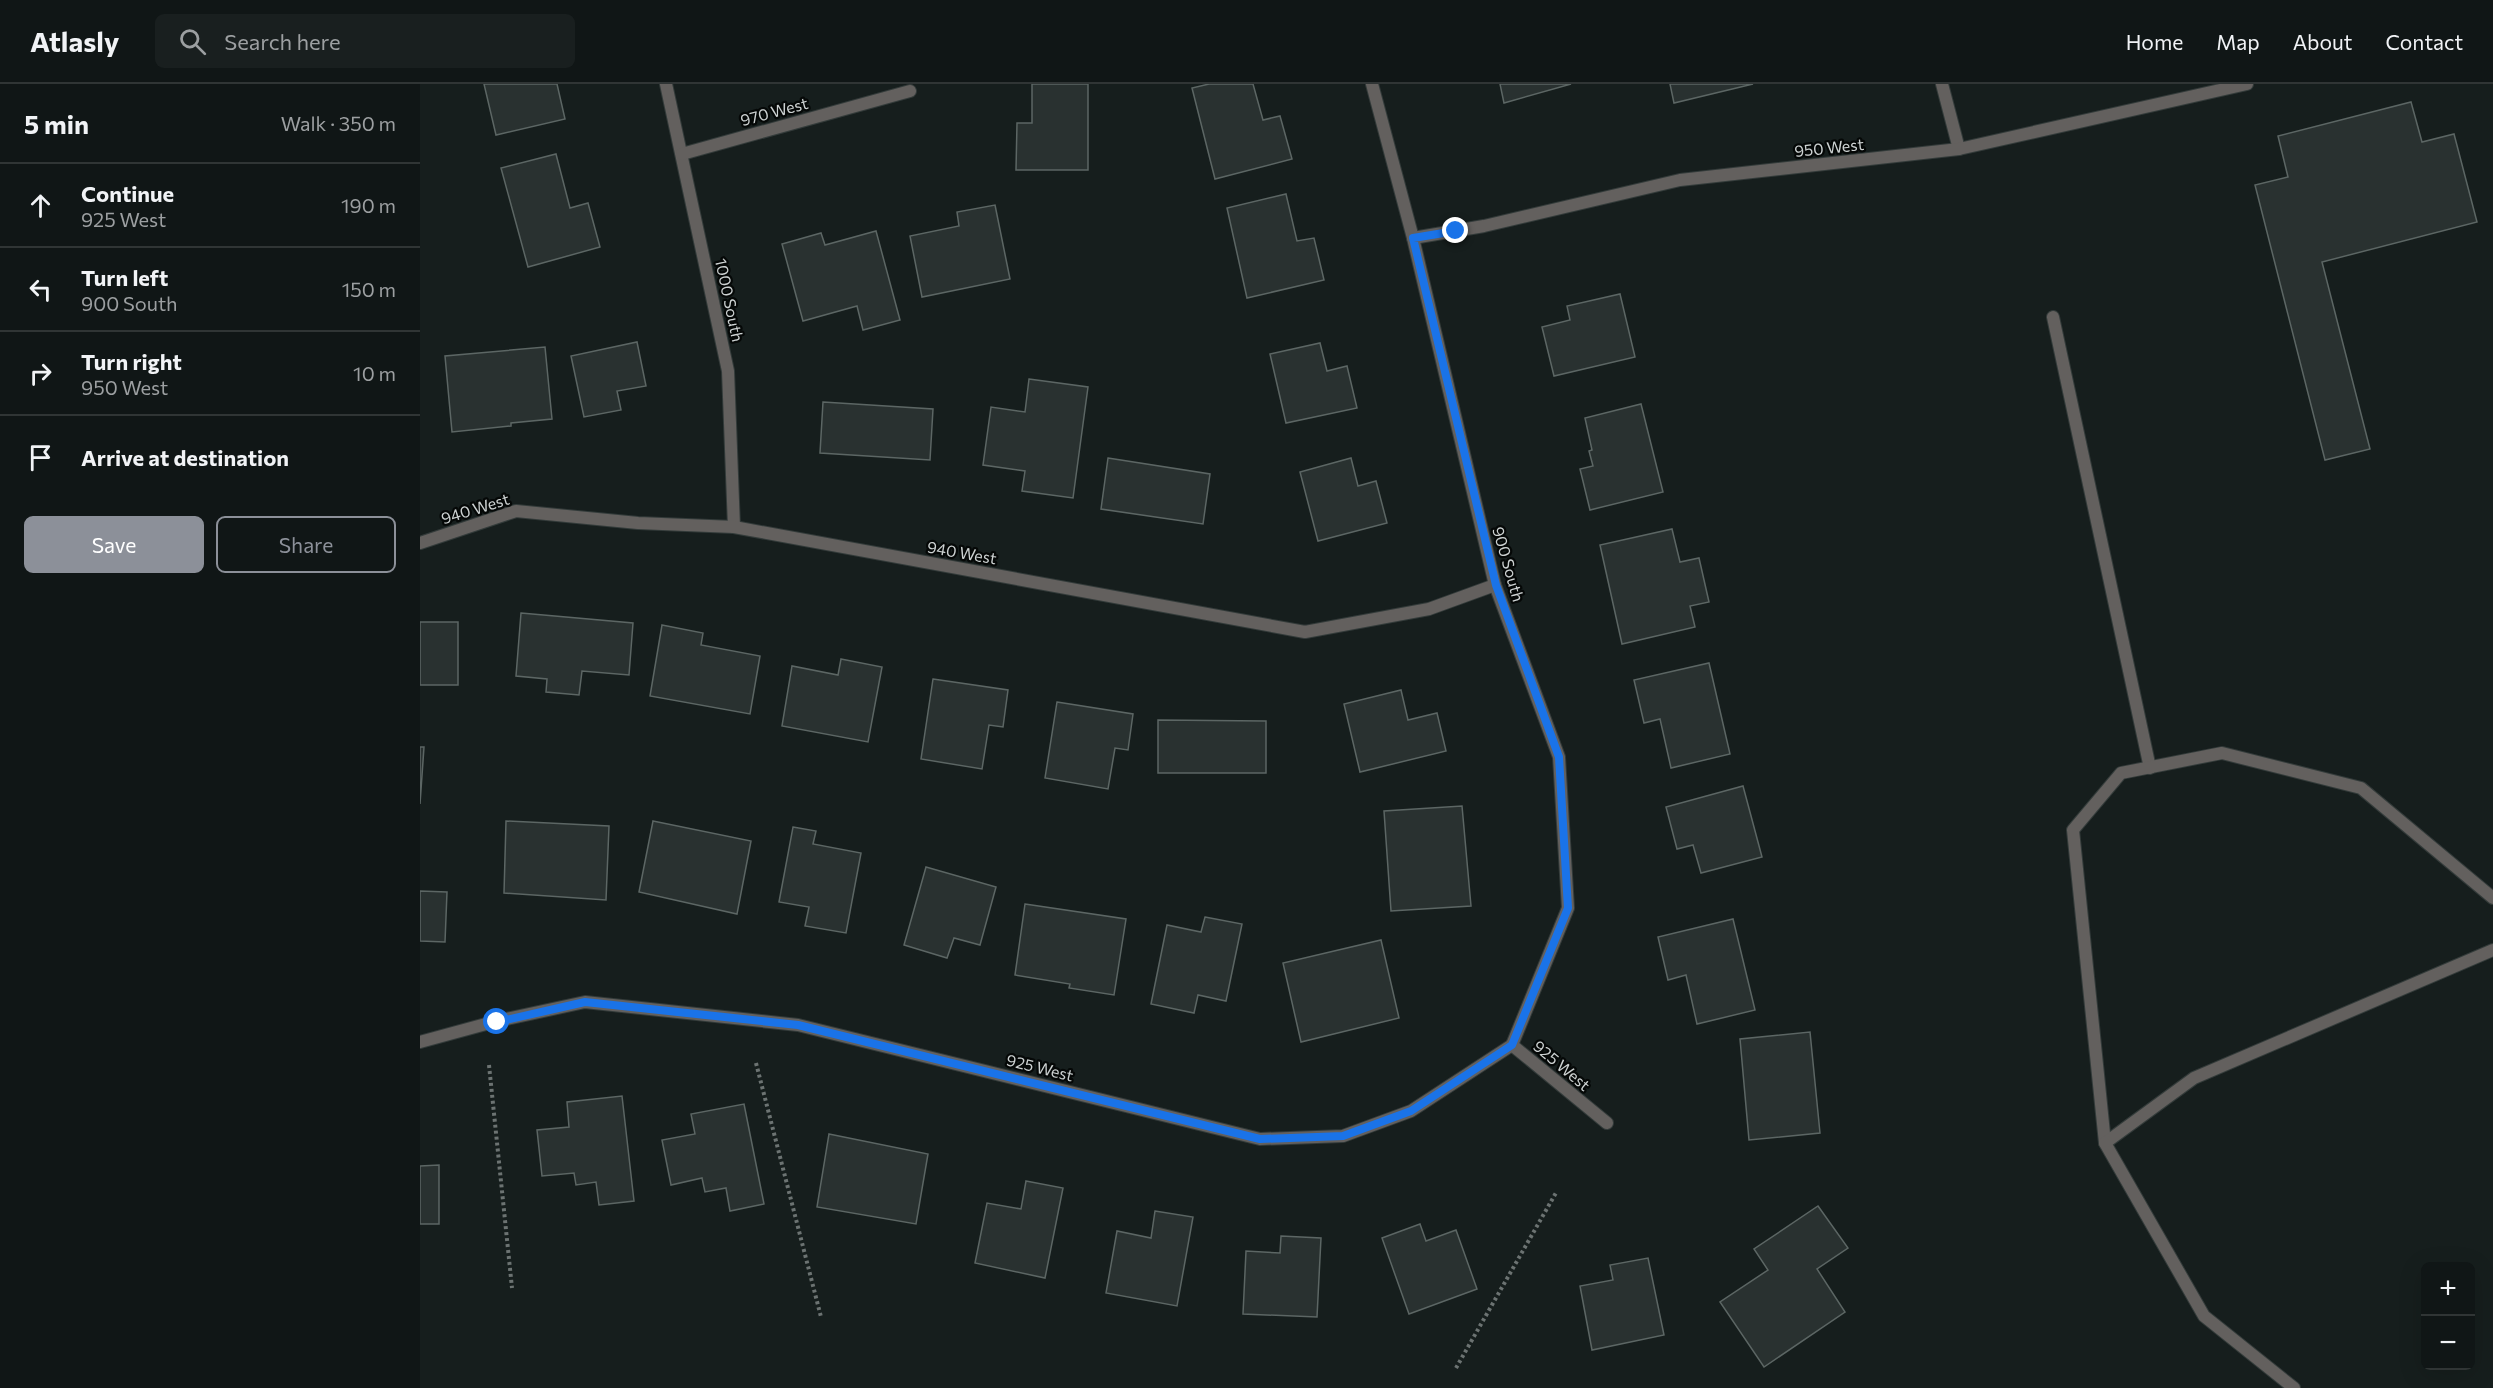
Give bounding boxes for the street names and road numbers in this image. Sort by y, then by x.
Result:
street label: 970 West [738,93,810,129]
street label: 950 West [1793,134,1865,160]
street label: 1000 South [712,257,748,343]
street label: 940 West [439,489,512,527]
street label: 900 South [1489,524,1529,604]
street label: 940 West [926,537,999,568]
street label: 925 West [1530,1036,1595,1094]
street label: 925 West [1005,1050,1076,1085]

